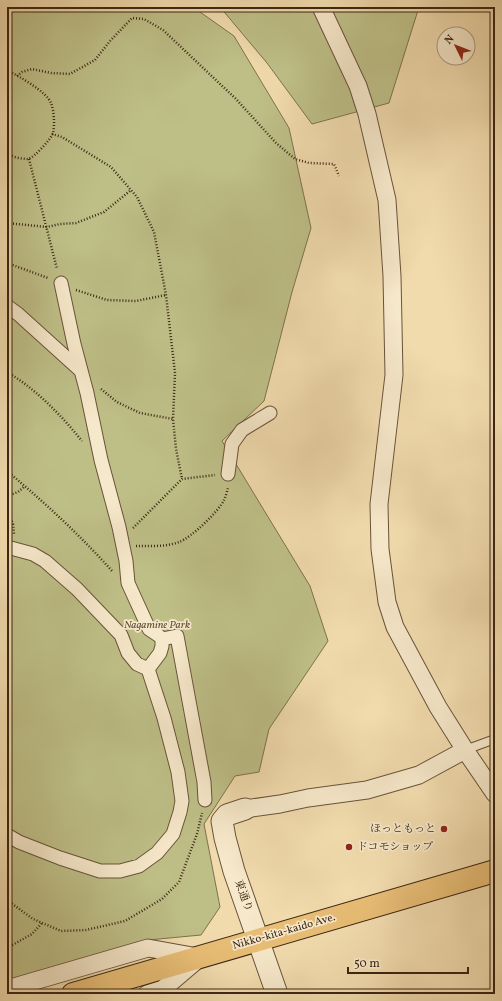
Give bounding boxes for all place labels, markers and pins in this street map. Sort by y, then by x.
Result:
place label: ほっともっと [370,822,436,837]
marker: ほっともっと [439,824,449,834]
place label: ドコモショップ [357,840,433,855]
marker: ドコモショップ [344,842,354,852]

